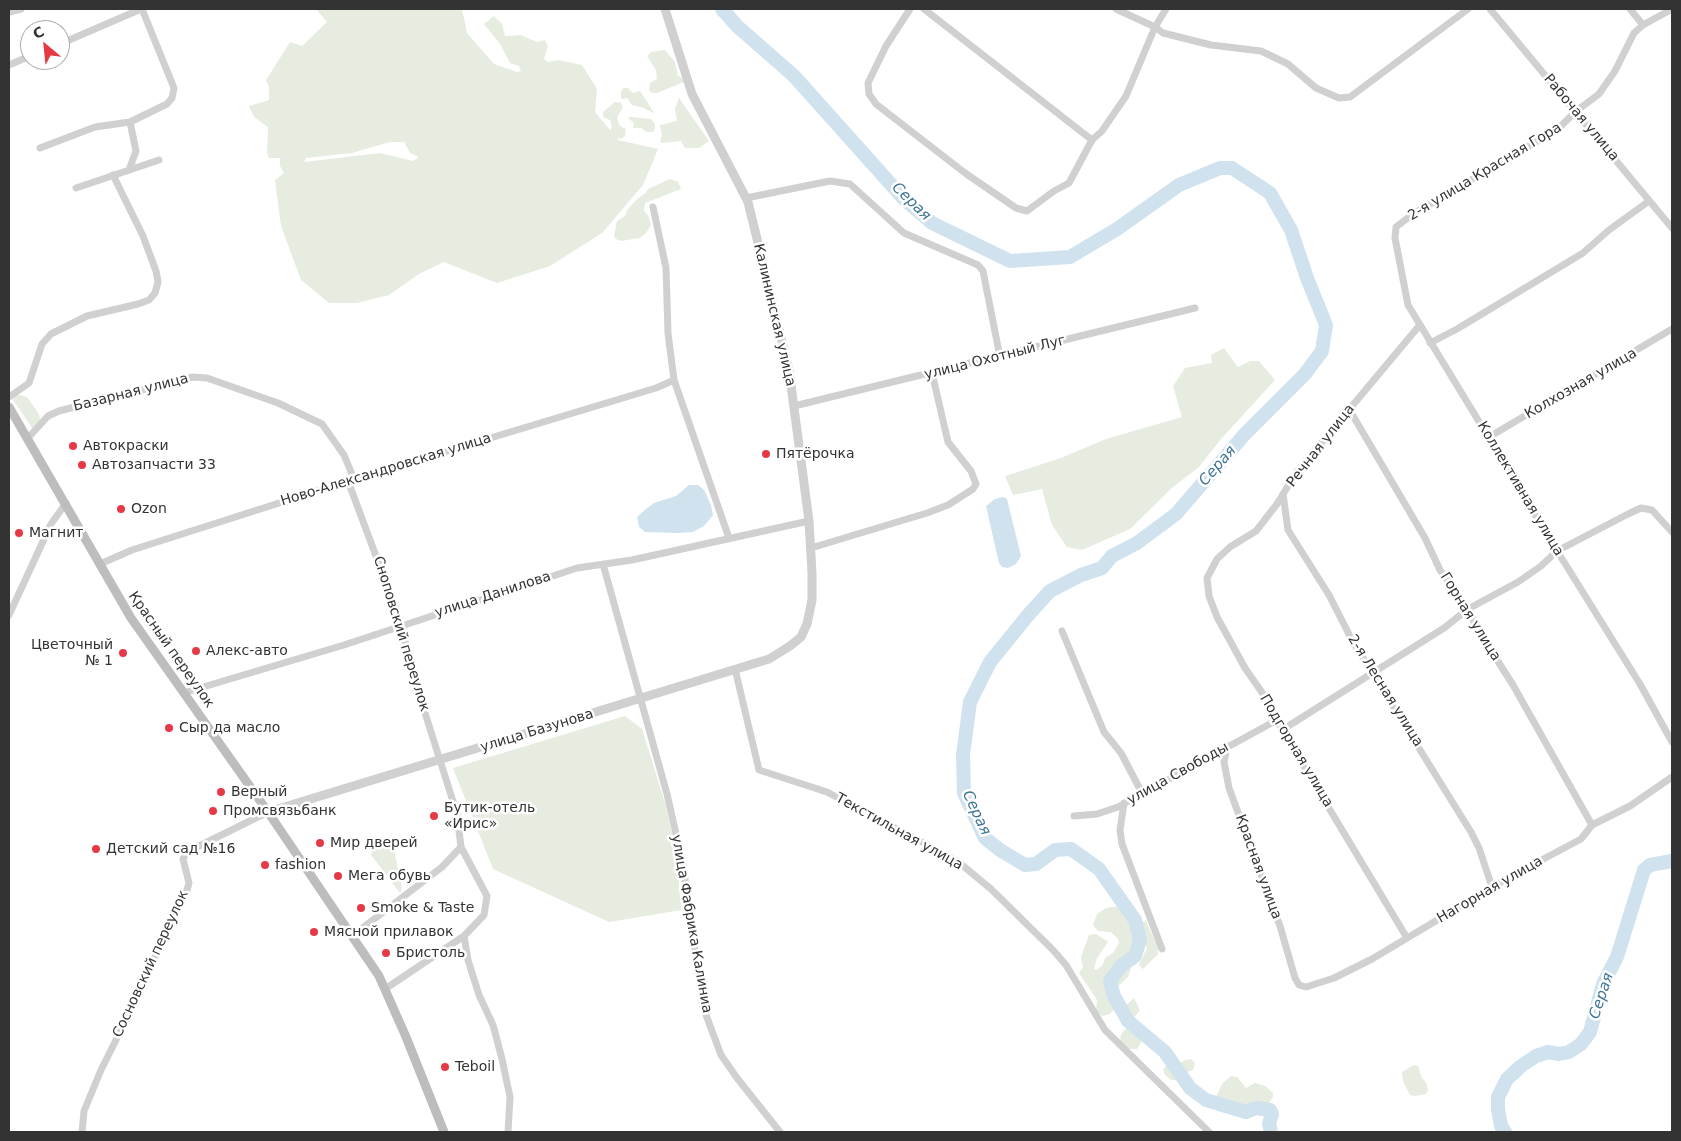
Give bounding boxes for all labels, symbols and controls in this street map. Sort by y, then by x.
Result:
north arrow [20,20,70,70]
text: С [30,23,47,42]
street label: Рабочая улица [1540,71,1622,165]
street label: 2-я улица Красная Гора [1405,119,1565,225]
water label: Серая [888,179,934,225]
street label: Калининская улица [749,242,799,388]
street label: улица Охотный Луг [923,332,1067,384]
street label: Колхозная улица [1522,345,1640,423]
street label: Базарная улица [72,371,190,415]
street label: Речная улица [1283,401,1359,491]
street label: Коллективная улица [1473,419,1567,559]
street label: Ново-Александровская улица [279,430,493,510]
place label: Автокраски [83,438,169,454]
marker: Автокраски [67,440,79,452]
water label: Серая [1196,442,1240,490]
place label: Пятёрочка [776,446,854,462]
marker: Пятёрочка [760,448,772,460]
place label: Автозапчасти 33 [92,457,216,473]
marker: Автозапчасти 33 [76,459,88,471]
place label: Ozon [131,501,167,517]
marker: Ozon [115,503,127,515]
place label: Магнит [29,525,83,541]
marker: Магнит [13,527,25,539]
street label: Сноповский переулок [369,554,433,714]
street label: улица Данилова [433,568,553,622]
street label: Горная улица [1436,570,1504,664]
street label: Красный переулок [124,589,218,711]
street label: 2-я Лесная улица [1344,632,1426,750]
place label: Цветочный № 1 [31,637,113,670]
place label: Алекс-авто [206,643,288,659]
marker: Алекс-авто [190,645,202,657]
marker: Цветочный № 1 [117,647,129,659]
street label: Подгорная улица [1256,692,1336,810]
street label: улица Базунова [478,706,596,756]
place label: Сыр да масло [179,720,280,736]
marker: Сыр да масло [163,722,175,734]
street label: улица Свободы [1124,739,1232,809]
place label: Верный [231,784,287,800]
marker: Верный [215,786,227,798]
water label: Серая [958,788,994,838]
street label: Текстильная улица [832,790,966,874]
place label: Бутик-отель «Ирис» [444,800,535,832]
place label: Промсвязьбанк [223,803,336,819]
marker: Промсвязьбанк [207,805,219,817]
marker: Бутик-отель «Ирис» [428,810,440,822]
street label: Красная улица [1231,812,1285,922]
street label: улица Фабрика Калиниа [667,833,715,1015]
place label: Мир дверей [330,835,418,851]
marker: Мир дверей [314,837,326,849]
place label: Детский сад №16 [106,841,235,857]
marker: Детский сад №16 [90,843,102,855]
street label: Нагорная улица [1434,853,1546,927]
place label: fashion [275,857,326,873]
marker: fashion [259,859,271,871]
place label: Мега обувь [348,868,431,884]
marker: Мега обувь [332,870,344,882]
street label: Сосновский переулок [110,888,192,1040]
place label: Smoke & Taste [371,900,474,916]
marker: Smoke & Taste [355,902,367,914]
place label: Мясной прилавок [324,924,453,940]
marker: Мясной прилавок [308,926,320,938]
place label: Бристоль [396,945,465,961]
marker: Бристоль [380,947,392,959]
water label: Серая [1586,971,1618,1021]
place label: Teboil [455,1059,495,1075]
marker: Teboil [439,1061,451,1073]

